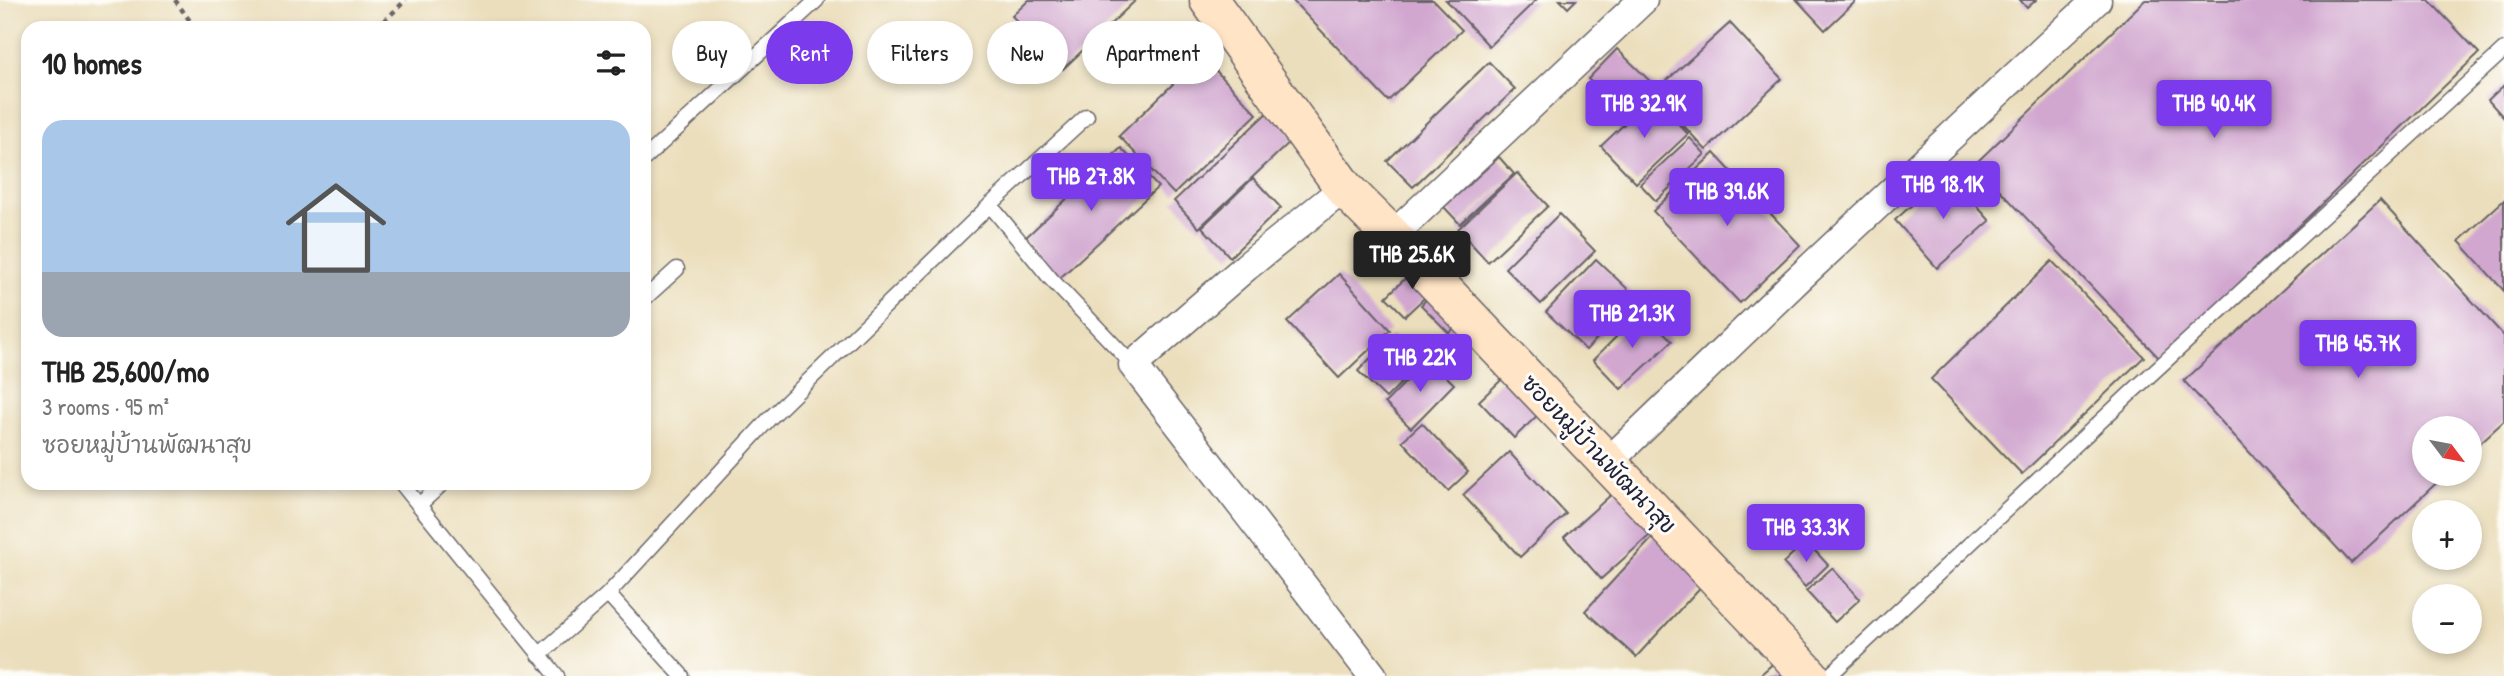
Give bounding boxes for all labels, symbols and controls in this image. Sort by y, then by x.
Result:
chip: Buy [672,21,752,84]
chip: Rent [766,21,853,84]
chip: Filters [867,21,973,84]
chip: New [987,21,1068,84]
chip: Apartment [1082,21,1224,84]
text: 10 homes [42,43,142,83]
icon: filters [592,44,630,82]
pin: THB 32.9K [1564,80,1724,140]
pin: THB 40.4K [2134,80,2294,140]
text: THB 32.9K [1602,87,1686,118]
text: THB 40.4K [2173,87,2255,118]
pin: THB 27.8K [1011,154,1171,213]
text: THB 27.8K [1047,160,1135,191]
pin: THB 18.1K [1863,162,2023,221]
icon: home [273,165,399,291]
pin: THB 39.6K [1647,168,1807,228]
text: THB 18.1K [1902,168,1984,199]
text: THB 39.6K [1685,175,1769,206]
pin: THB 25.6K [1332,232,1492,291]
text: THB 25.6K [1369,238,1455,269]
pin: THB 21.3K [1552,290,1712,350]
text: THB 21.3K [1590,297,1674,328]
pin: THB 45.7K [2278,320,2438,380]
text: THB 45.7K [2315,327,2401,358]
pin: THB 22K [1355,334,1485,394]
text: THB 22K [1384,341,1456,372]
text: THB 25,600/mo [42,351,209,391]
street label: ซอยหมู่บ้านพัฒนาสุข [1513,367,1683,542]
text: 3 rooms · 95 m² [42,391,169,422]
north arrow [2412,416,2482,486]
map controls [2412,416,2482,654]
text: ซอยหมู่บ้านพัฒนาสุข [42,429,252,460]
button: + [2412,500,2482,570]
pin: THB 33.3K [1726,504,1886,564]
text: THB 33.3K [1763,511,1849,542]
button: − [2412,584,2482,654]

